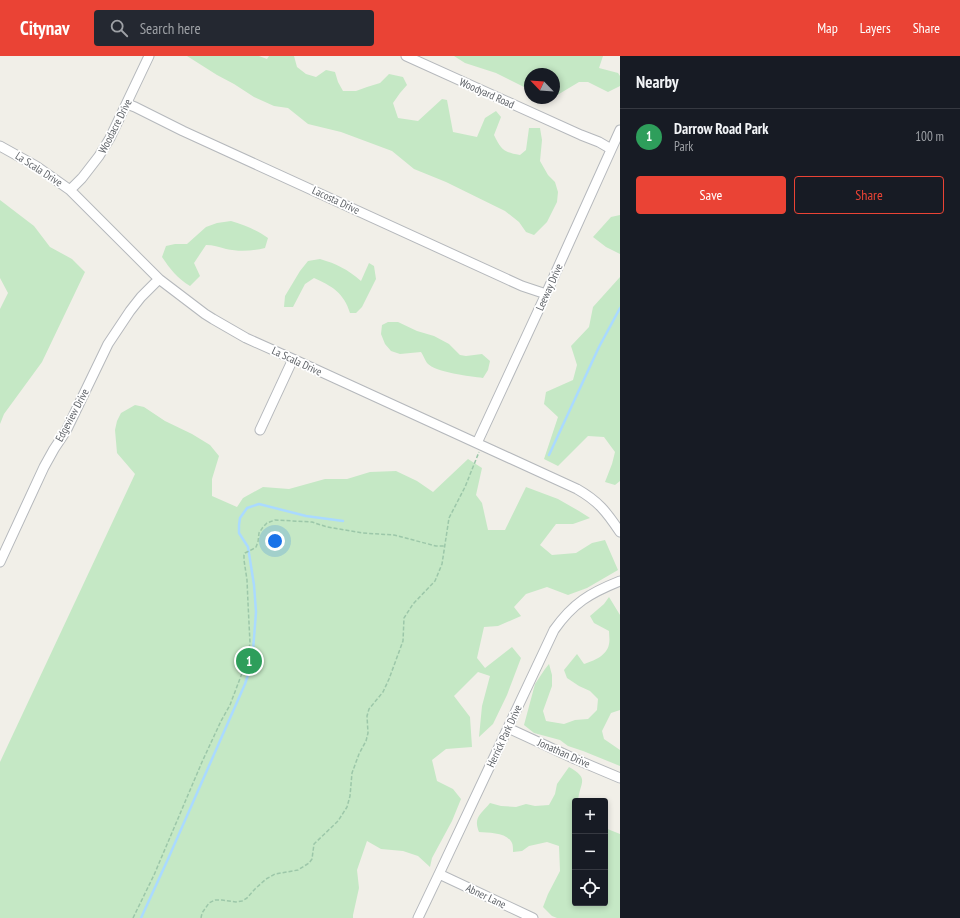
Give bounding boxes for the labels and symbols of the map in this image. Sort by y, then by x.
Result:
north arrow [524,68,560,104]
street label: Woodyard Road [457,75,517,111]
street label: Woodacre Drive [95,96,135,156]
street label: La Scala Drive [13,149,66,190]
street label: Lacosta Drive [310,183,362,217]
street label: Leeway Drive [532,261,566,313]
street label: La Scala Drive [270,343,325,379]
street label: Edgeview Drive [52,386,92,444]
your location [265,531,285,551]
pin: 1 [236,646,262,676]
street label: Herrick Park Drive [483,702,525,770]
street label: Jonathan Drive [535,735,593,771]
street label: Abner Lane [464,881,509,912]

